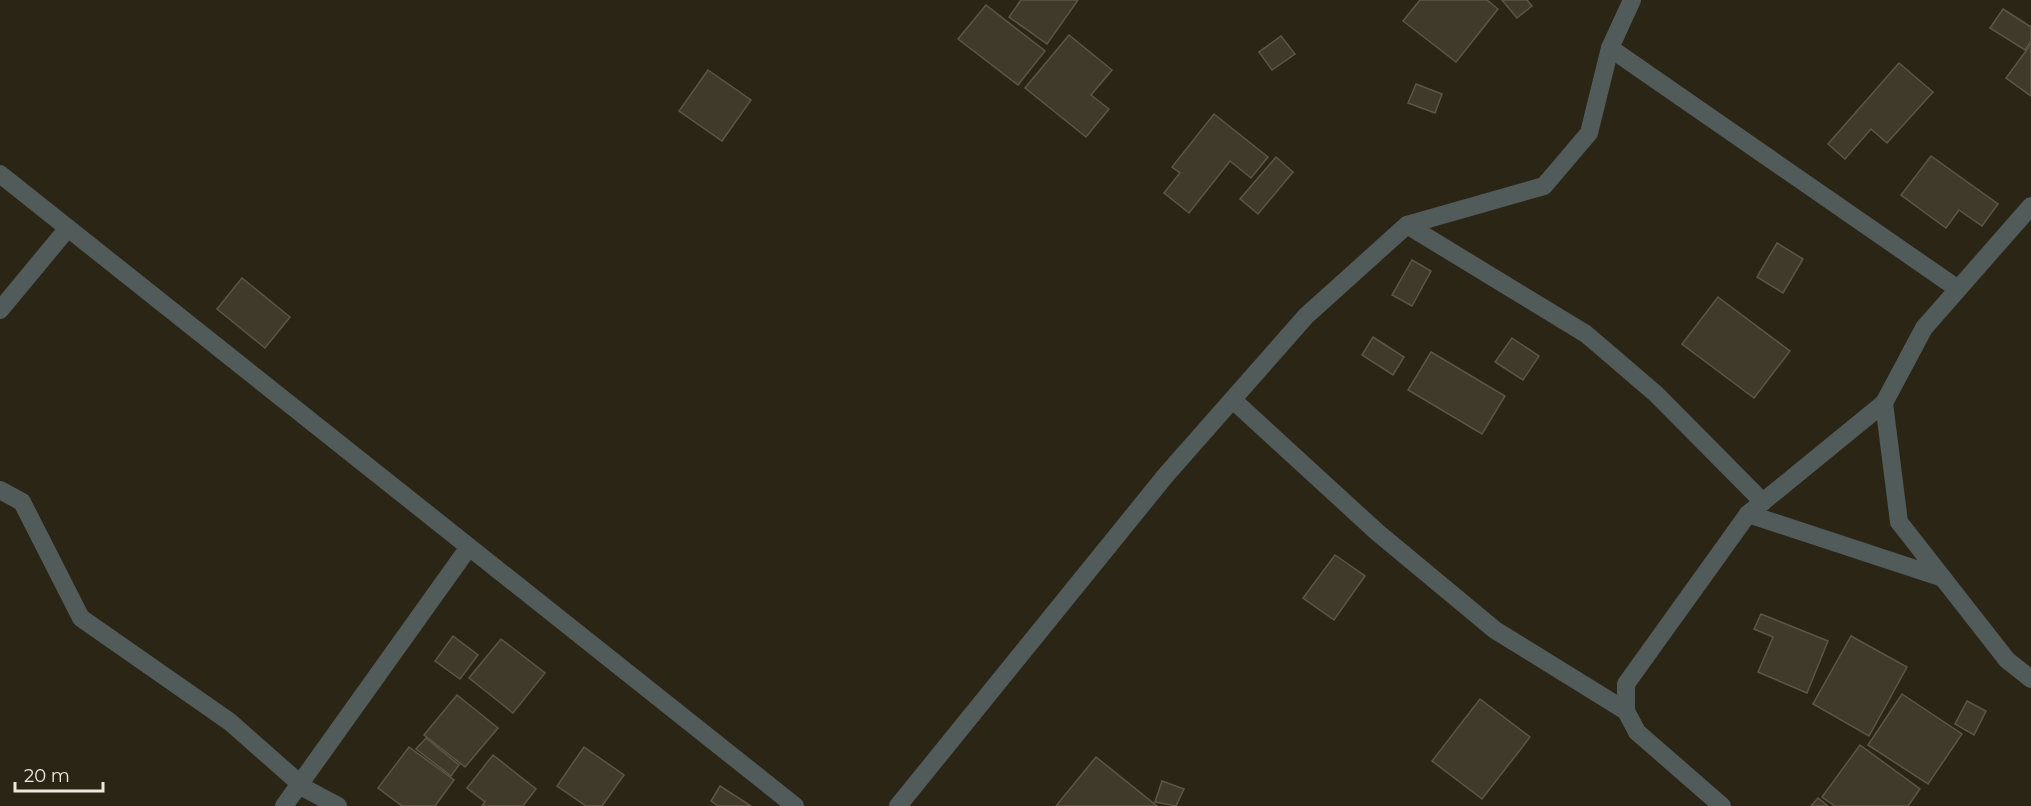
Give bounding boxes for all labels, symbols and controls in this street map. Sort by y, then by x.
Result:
scale bar [15,755,104,793]
text: 20 m [24,765,70,787]

